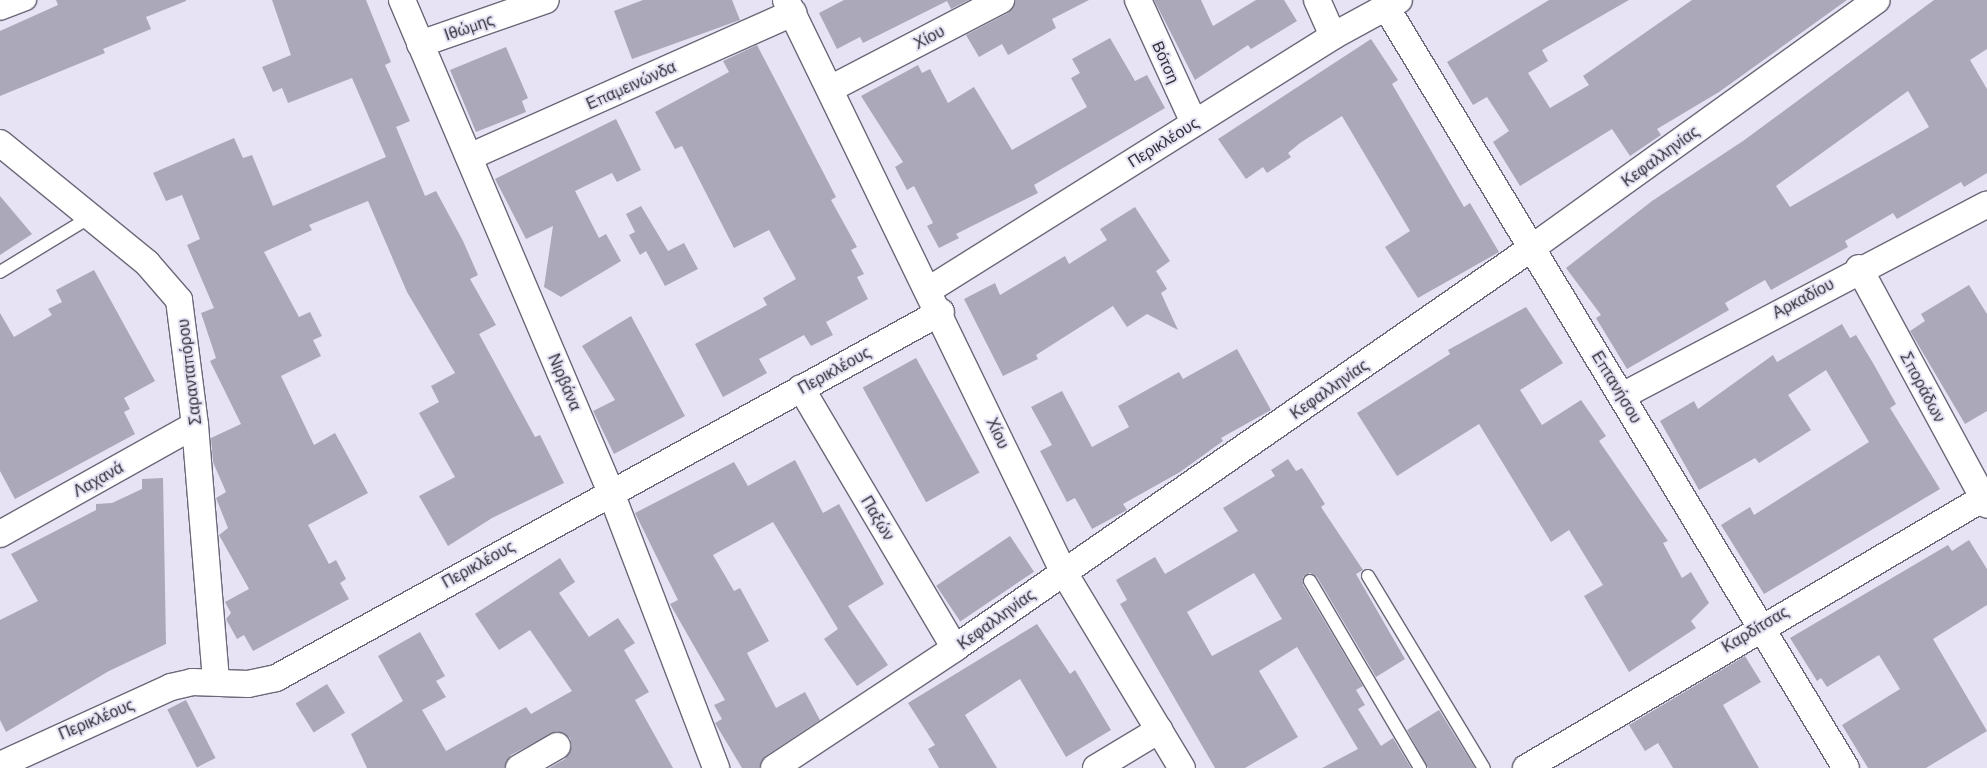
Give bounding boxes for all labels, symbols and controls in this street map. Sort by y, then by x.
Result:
street label: Ιθώμης [442,10,496,44]
street label: Χίου [910,21,948,53]
street label: Βότση [1148,38,1184,86]
street label: Επαμεινώνδα [583,57,679,113]
street label: Περικλέους [1124,113,1202,171]
street label: Κεφαλληνίας [1618,122,1702,190]
street label: Αρκαδίου [1769,274,1837,322]
street label: Σαρανταπόρου [173,318,205,426]
street label: Περικλέους [794,342,874,398]
street label: Επτανήσου [1588,347,1646,427]
street label: Σποράδων [1896,349,1950,425]
street label: Νιρβάνα [544,351,586,413]
street label: Κεφαλληνίας [1286,355,1372,423]
street label: Χίου [983,414,1013,452]
street label: Λαχανά [70,457,126,501]
street label: Παξών [857,492,899,544]
street label: Περικλέους [438,536,518,592]
street label: Κεφαλληνίας [954,585,1038,653]
street label: Καρδίτσας [1718,602,1792,656]
street label: Περικλέους [56,695,136,743]

